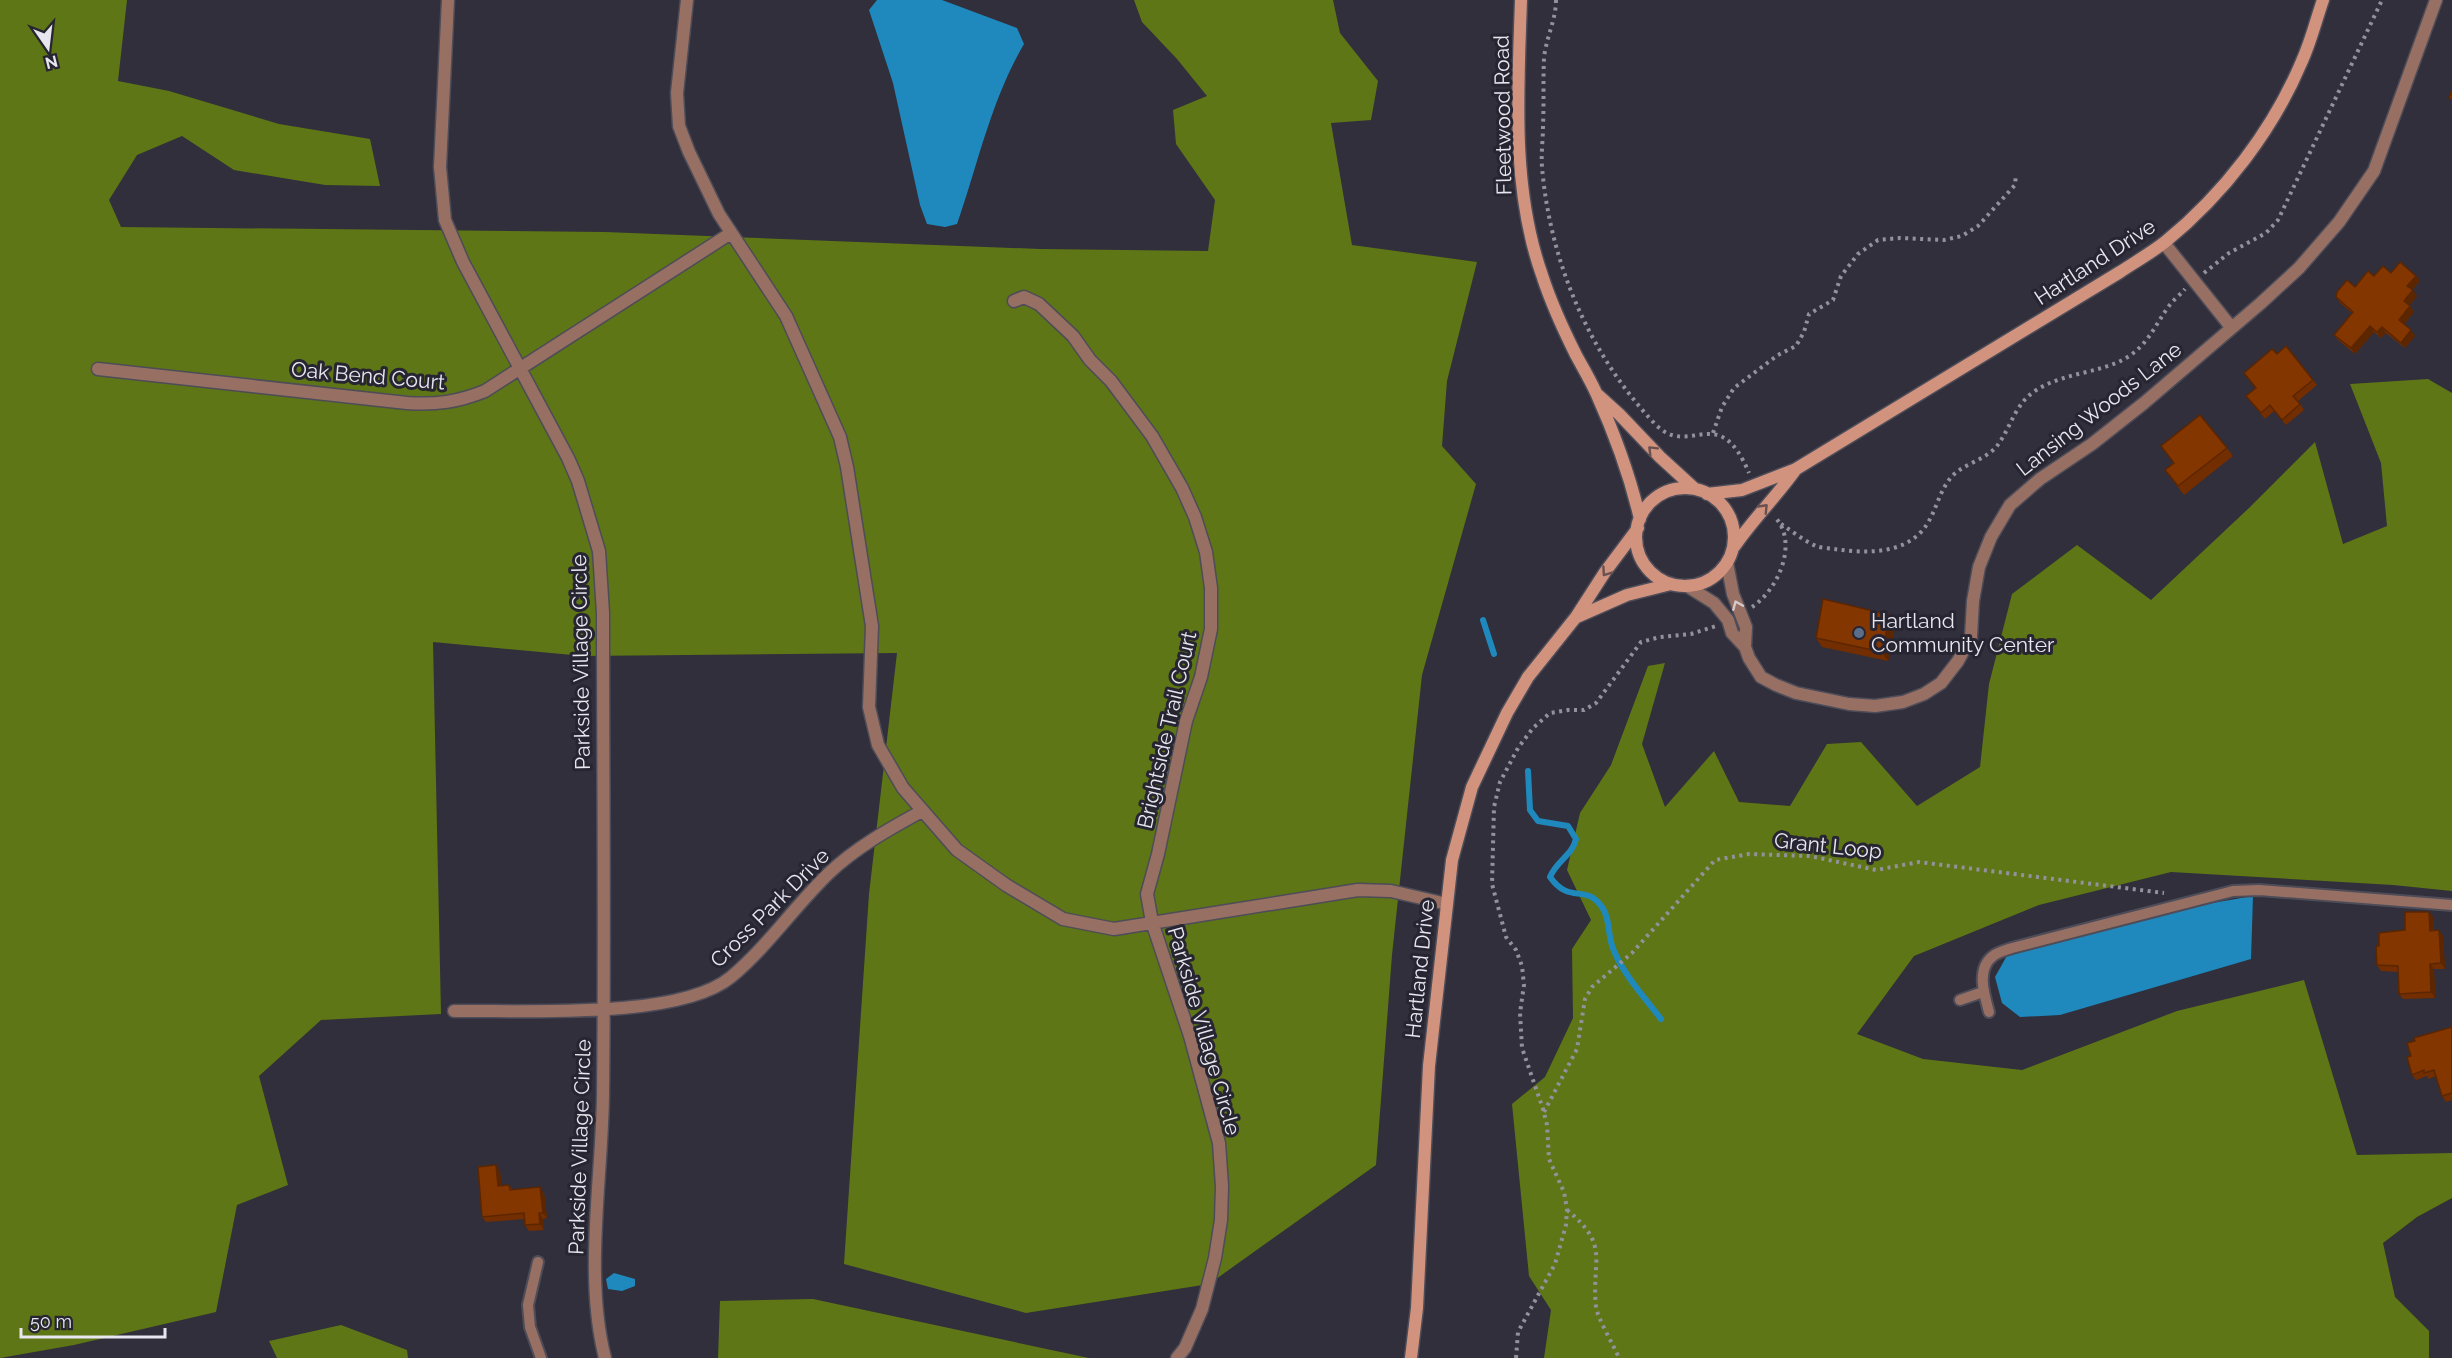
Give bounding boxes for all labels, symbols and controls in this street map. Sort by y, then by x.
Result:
north arrow [18,18,78,78]
street label: Fleetwood Road [1489,35,1516,195]
text: N [43,51,60,73]
street label: Hartland Drive [2030,213,2160,310]
street label: Lansing Woods Lane [2011,336,2186,481]
street label: Oak Bend Court [290,356,446,395]
one-way arrow [1648,446,1659,456]
one-way arrow [1757,504,1768,514]
street label: Parkside Village Circle [566,554,595,770]
one-way arrow [1602,565,1613,576]
one-way arrow [1733,600,1745,611]
place label: Hartland Community Center [1871,608,2055,657]
marker: Hartland Community Center [1852,626,1866,640]
street label: Brightside Trail Court [1132,629,1201,831]
street label: Grant Loop [1773,827,1883,864]
street label: Cross Park Drive [705,843,834,972]
street label: Hartland Drive [1400,898,1439,1039]
street label: Parkside Village Circle [1163,924,1246,1138]
street label: Parkside Village Circle [563,1039,596,1255]
scale bar [21,1301,165,1339]
text: 50 m [30,1311,72,1332]

